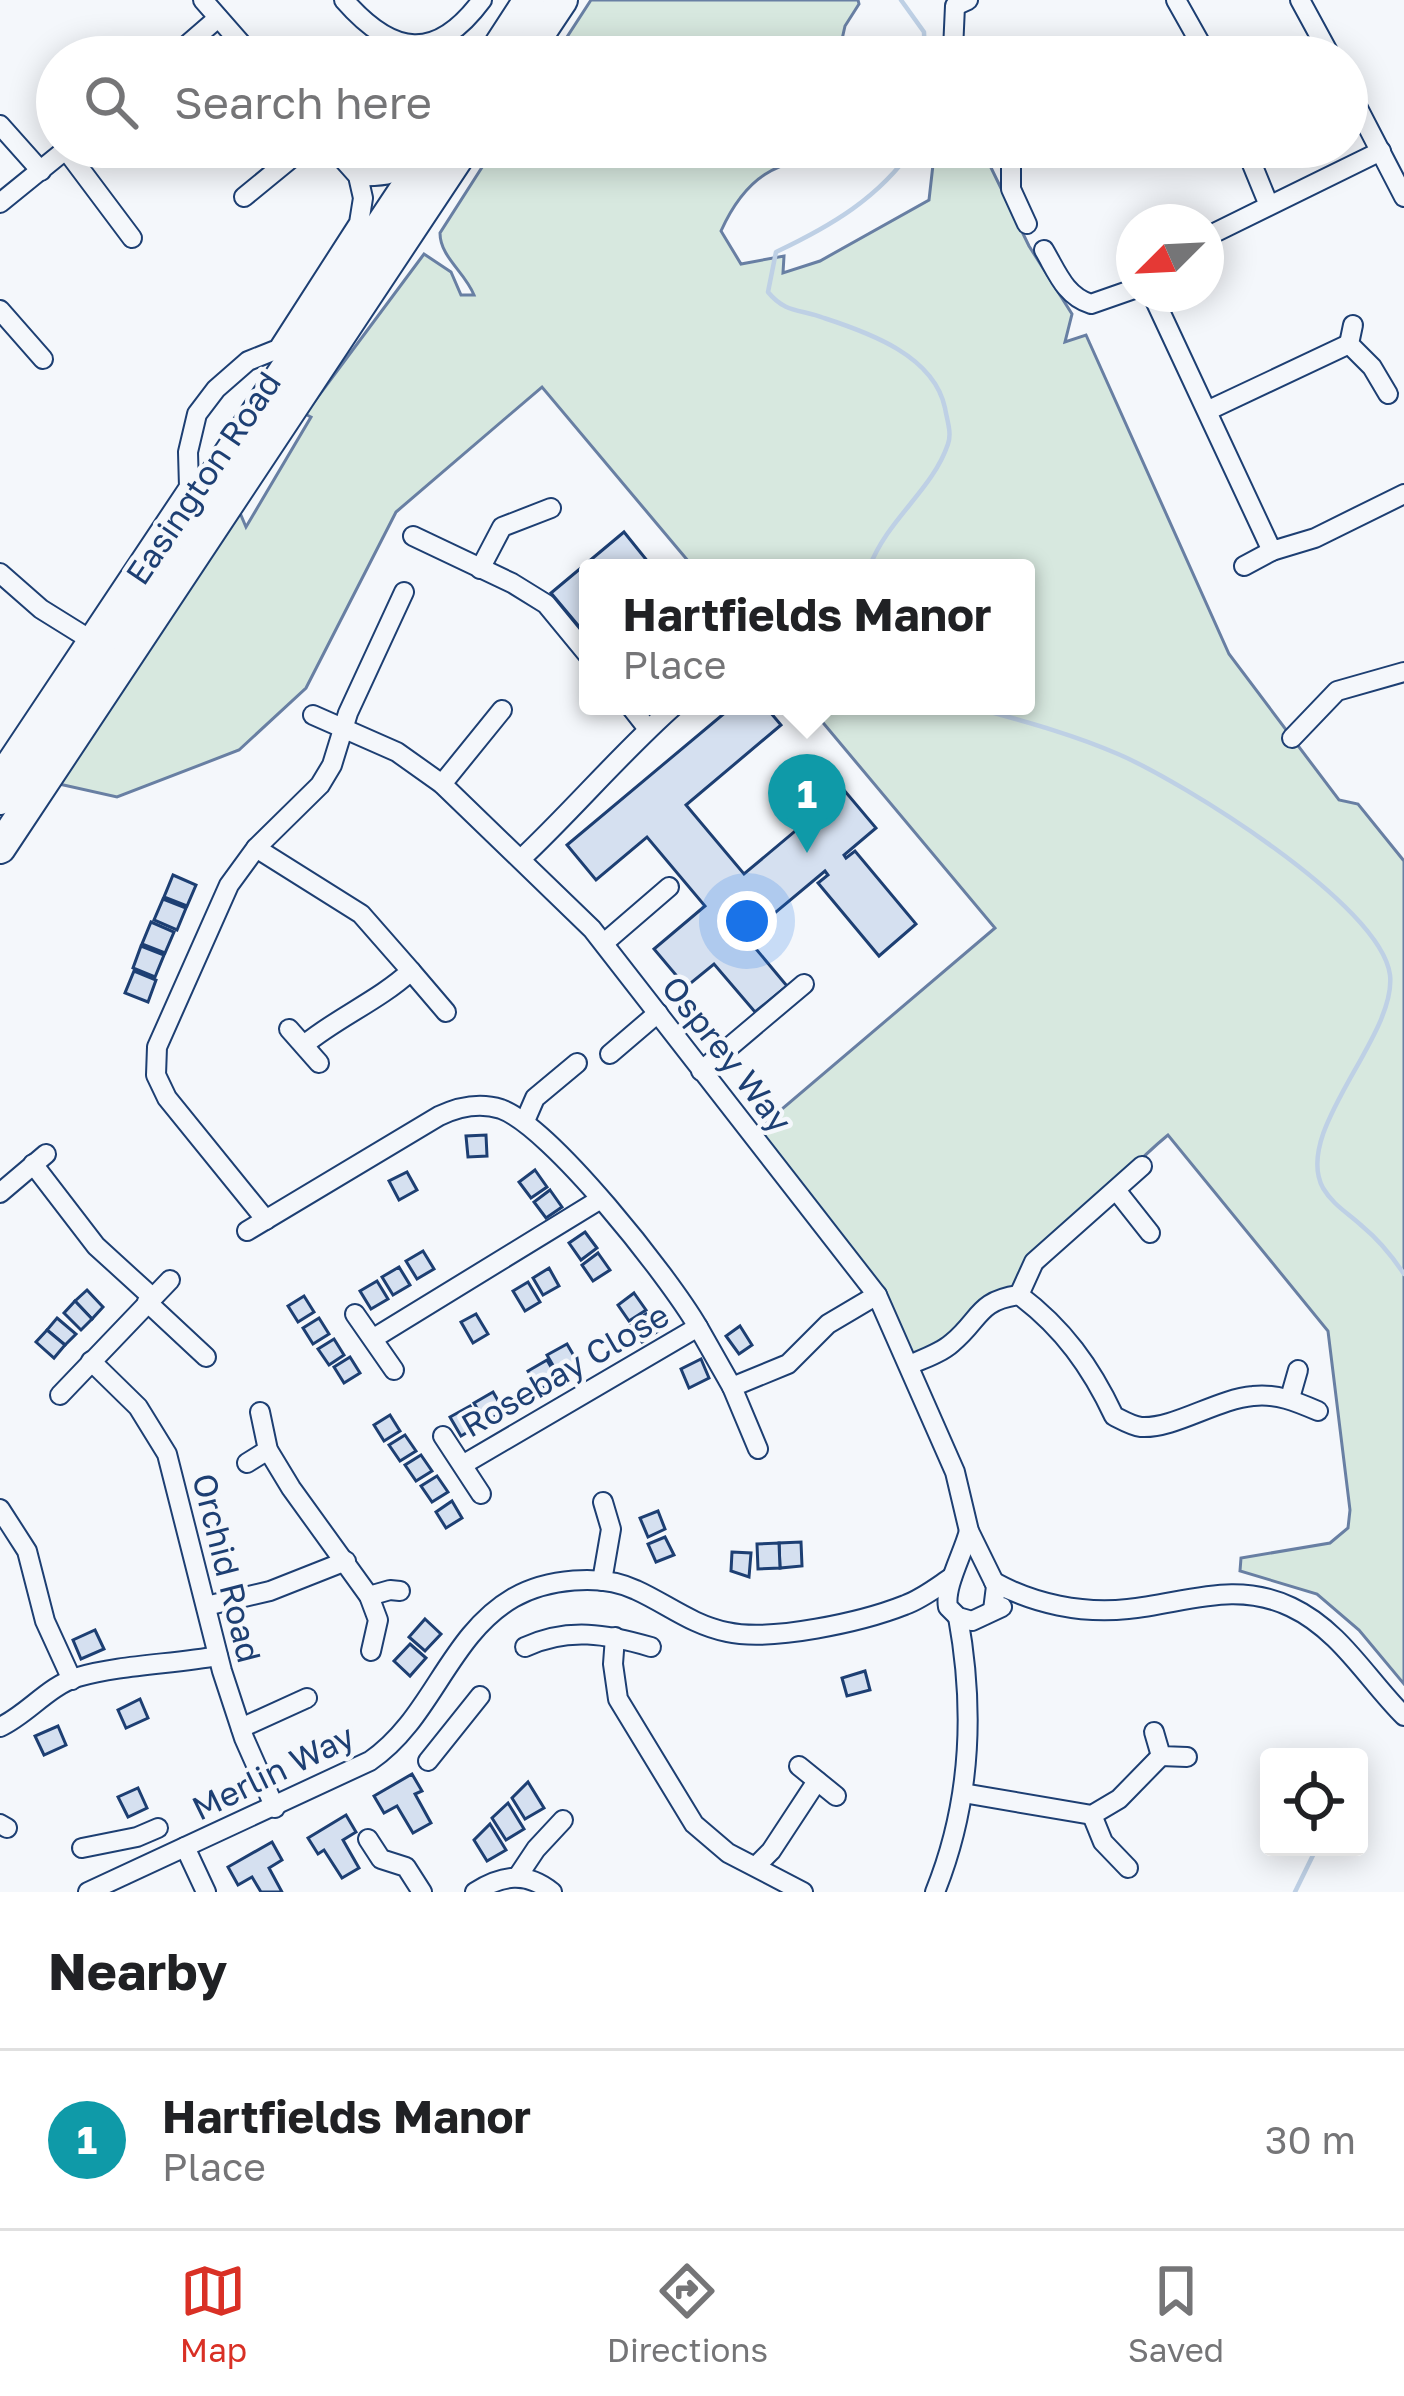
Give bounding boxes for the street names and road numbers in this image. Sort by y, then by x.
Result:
street label: Easington Road [117,364,288,591]
street label: Osprey Way [655,968,800,1139]
street label: Rosebay Close [454,1295,675,1445]
street label: Orchid Road [185,1469,270,1666]
street label: Merlin Way [186,1716,360,1827]

